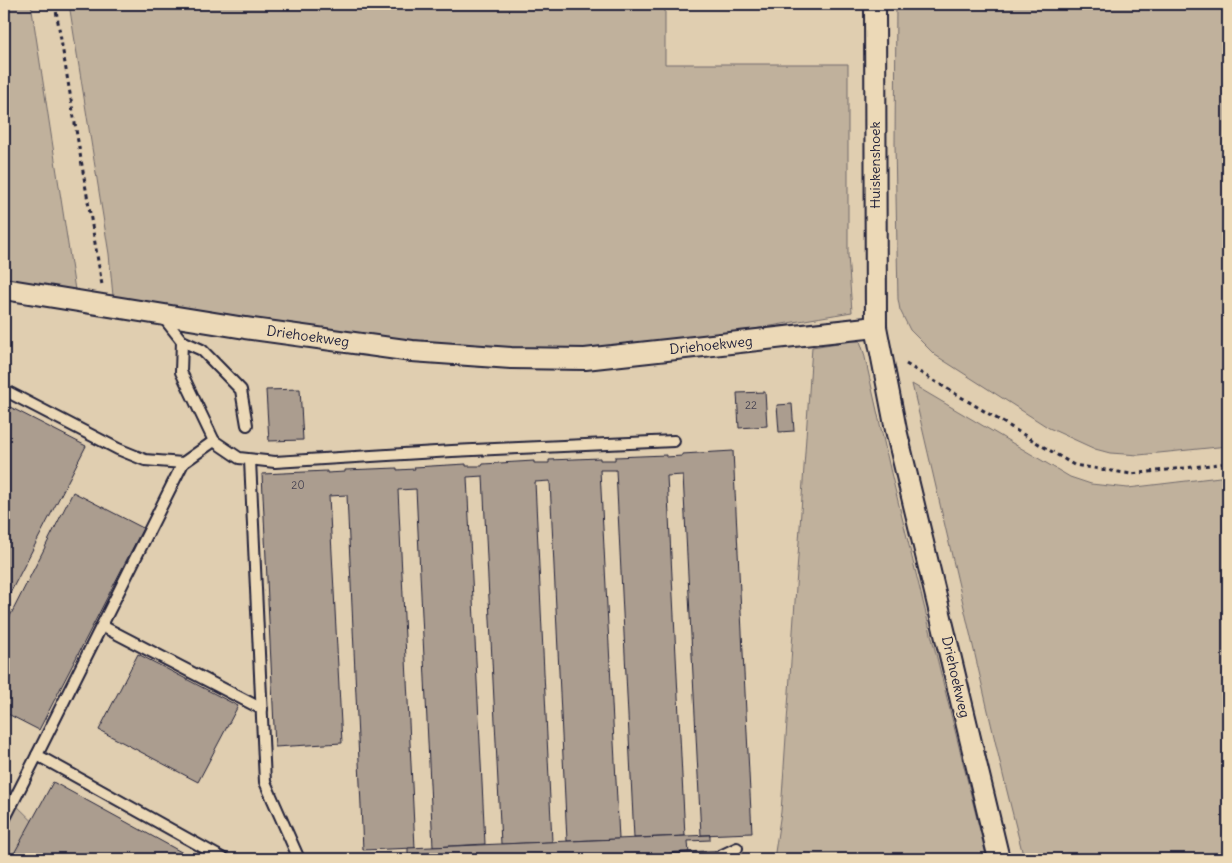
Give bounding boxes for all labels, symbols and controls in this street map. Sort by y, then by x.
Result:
street label: Huiskenshoek [866,121,884,209]
street label: Driehoekweg [265,321,351,351]
street label: Driehoekweg [669,332,753,358]
house number: 22 [745,398,757,412]
house number: 20 [291,478,305,492]
street label: Driehoekweg [938,634,974,720]

